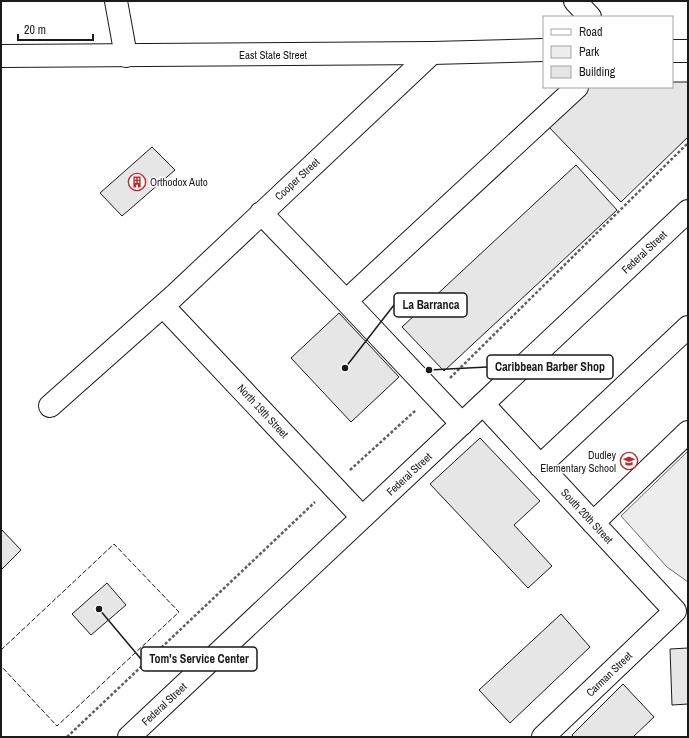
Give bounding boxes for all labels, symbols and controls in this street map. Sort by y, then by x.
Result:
scale bar [18,16,93,42]
legend [543,16,673,88]
text: 20 m [24,22,46,38]
text: Road [579,24,603,40]
text: Park [579,44,599,60]
street label: East State Street [239,48,308,62]
text: Building [579,64,616,80]
street label: Cooper Street [272,154,323,203]
building icon: Orthodox Auto [127,172,147,192]
place label: Orthodox Auto [150,175,208,189]
street label: Federal Street [618,227,670,276]
callout: La Barranca [394,293,467,317]
text: La Barranca [403,297,460,313]
callout: Caribbean Barber Shop [487,355,613,379]
text: Caribbean Barber Shop [495,359,605,375]
street label: North 19th Street [234,381,292,441]
place label: Dudley Elementary School [540,448,616,475]
street label: Federal Street [383,449,435,498]
school or university icon: Dudley Elementary School [619,451,639,471]
street label: South 20th Street [558,486,616,547]
callout: Tom's Service Center [141,647,257,671]
street label: Carman Street [583,648,635,699]
text: Tom's Service Center [149,651,249,667]
street label: Federal Street [138,679,190,728]

